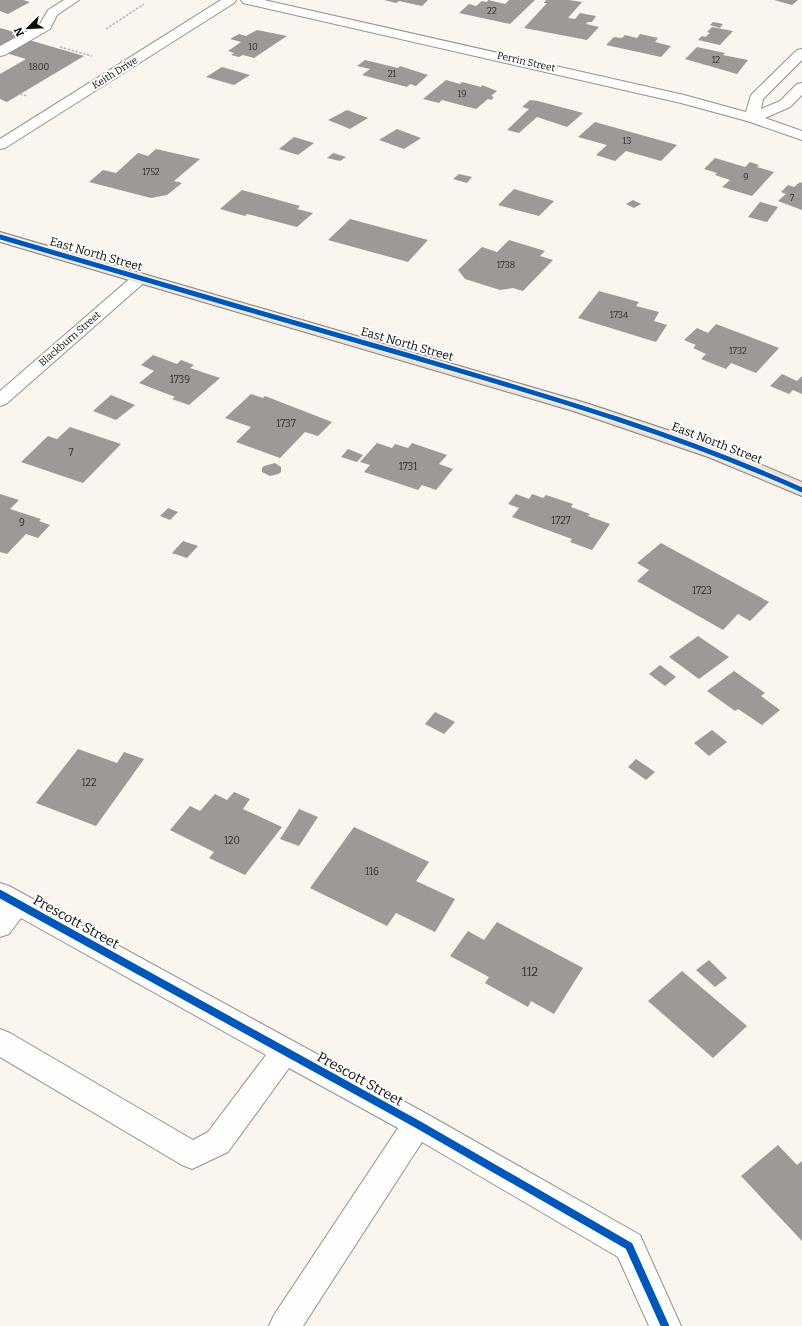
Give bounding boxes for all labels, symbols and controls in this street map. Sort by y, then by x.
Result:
house number: 22 [487,6,497,16]
north arrow [8,8,48,48]
text: N [11,25,27,38]
house number: 10 [248,42,258,52]
street label: Perrin Street [496,49,557,75]
street label: Keith Drive [90,54,140,92]
house number: 12 [712,55,720,65]
house number: 1800 [29,62,50,72]
house number: 21 [388,69,397,79]
house number: 19 [458,89,466,99]
house number: 13 [623,136,631,146]
house number: 1752 [142,167,160,177]
house number: 9 [743,172,749,182]
house number: 7 [790,193,795,203]
street label: East North Street [48,234,145,274]
house number: 1738 [497,260,515,270]
street label: Blackburn Street [37,309,104,369]
house number: 1734 [610,310,629,320]
street label: East North Street [359,324,456,364]
house number: 1732 [729,346,747,356]
house number: 1739 [170,374,190,386]
house number: 1737 [276,418,296,430]
street label: East North Street [670,419,765,467]
house number: 7 [68,447,74,459]
house number: 1731 [399,461,417,473]
house number: 1727 [551,515,571,527]
house number: 9 [19,517,25,529]
house number: 1723 [692,585,712,597]
house number: 122 [82,777,96,789]
house number: 120 [224,835,240,847]
house number: 116 [365,866,379,878]
street label: Prescott Street [30,891,122,953]
house number: 112 [522,965,538,979]
street label: Prescott Street [314,1048,406,1110]

